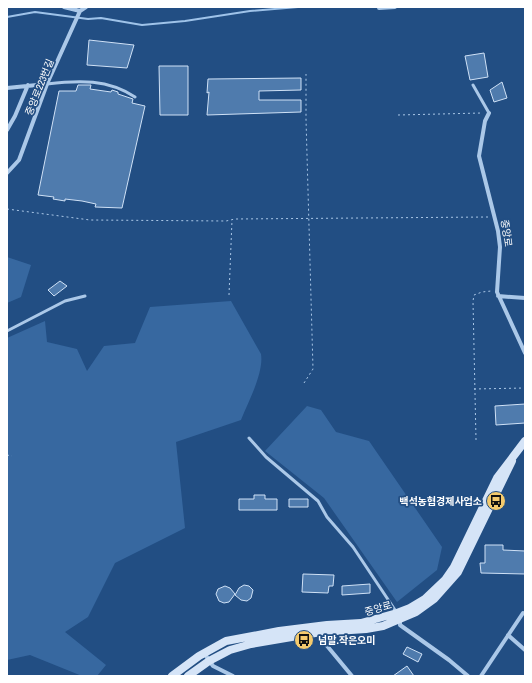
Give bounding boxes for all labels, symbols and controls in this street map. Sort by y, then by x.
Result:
street label: 중앙로223번길 [22,57,57,117]
street label: 중앙로 [498,218,515,248]
bus stop icon: 백석농협경제사업소 [485,490,507,512]
place label: 백석농협경제사업소 [399,495,482,508]
street label: 중앙로 [363,598,393,619]
bus stop icon: 넘말.작은오미 [293,629,315,651]
place label: 넘말.작은오미 [318,634,375,647]

